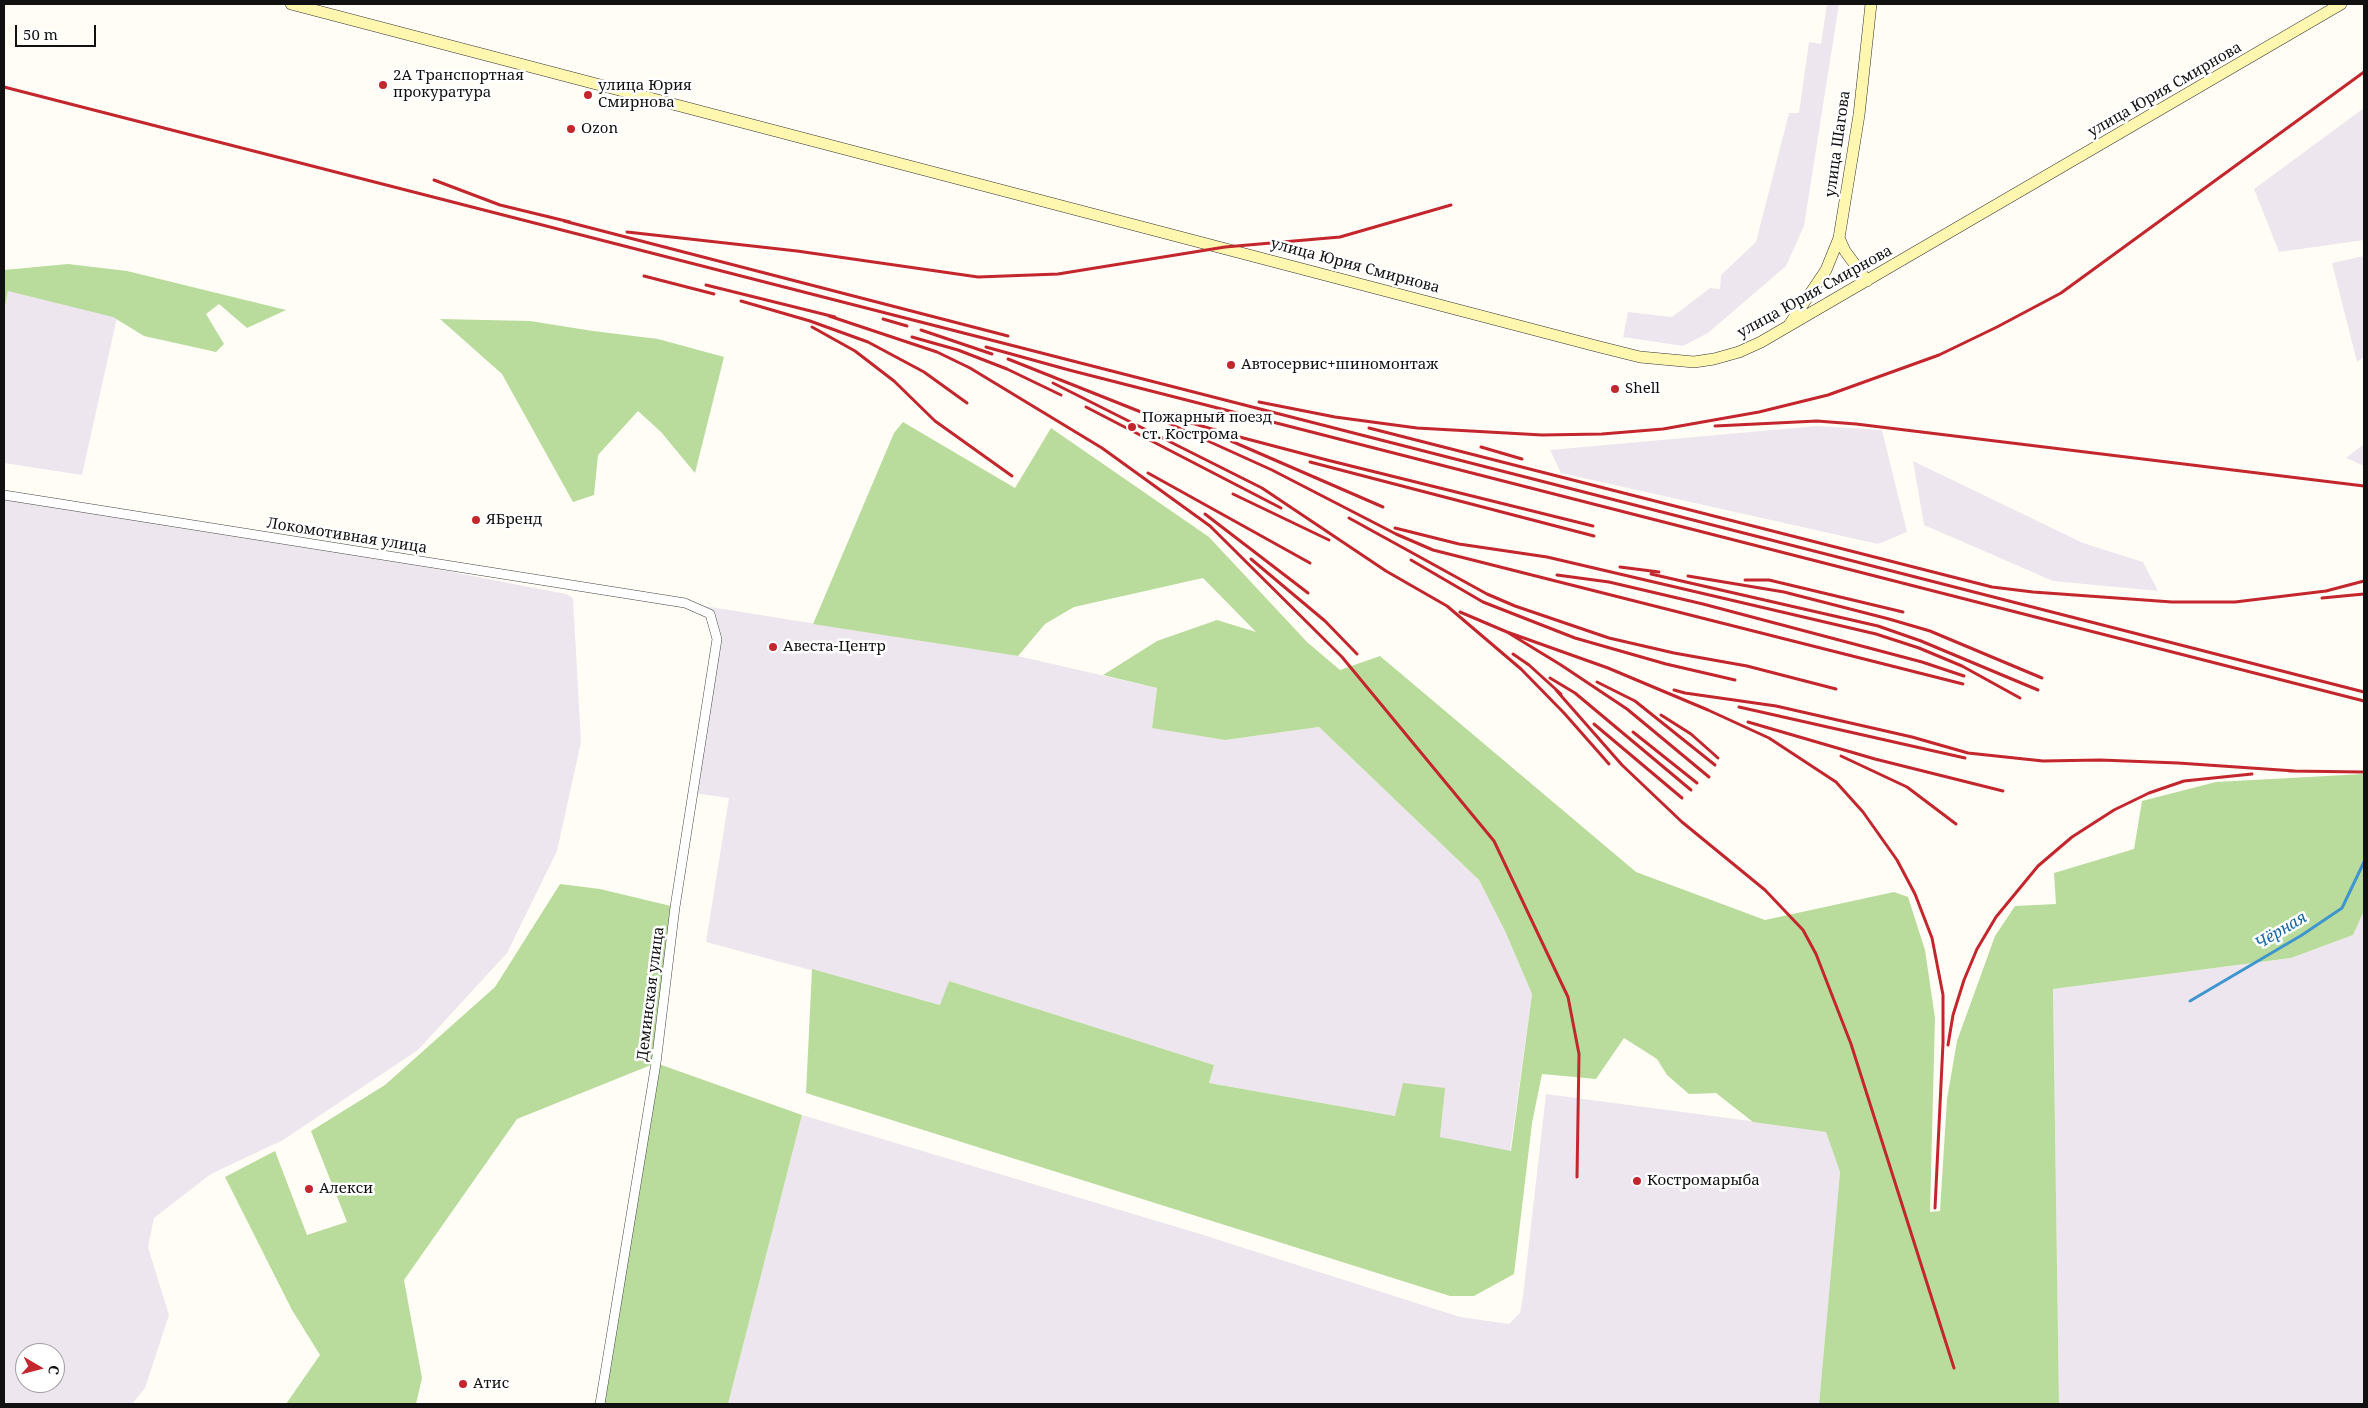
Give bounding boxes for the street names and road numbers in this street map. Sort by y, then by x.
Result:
street label: улица Юрия Смирнова [2085,39,2245,141]
street label: улица Шагова [1822,90,1854,198]
street label: улица Юрия Смирнова [1268,235,1442,297]
street label: улица Юрия Смирнова [1734,242,1896,342]
street label: Локомотивная улица [266,514,428,558]
street label: Деминская улица [634,926,668,1062]

